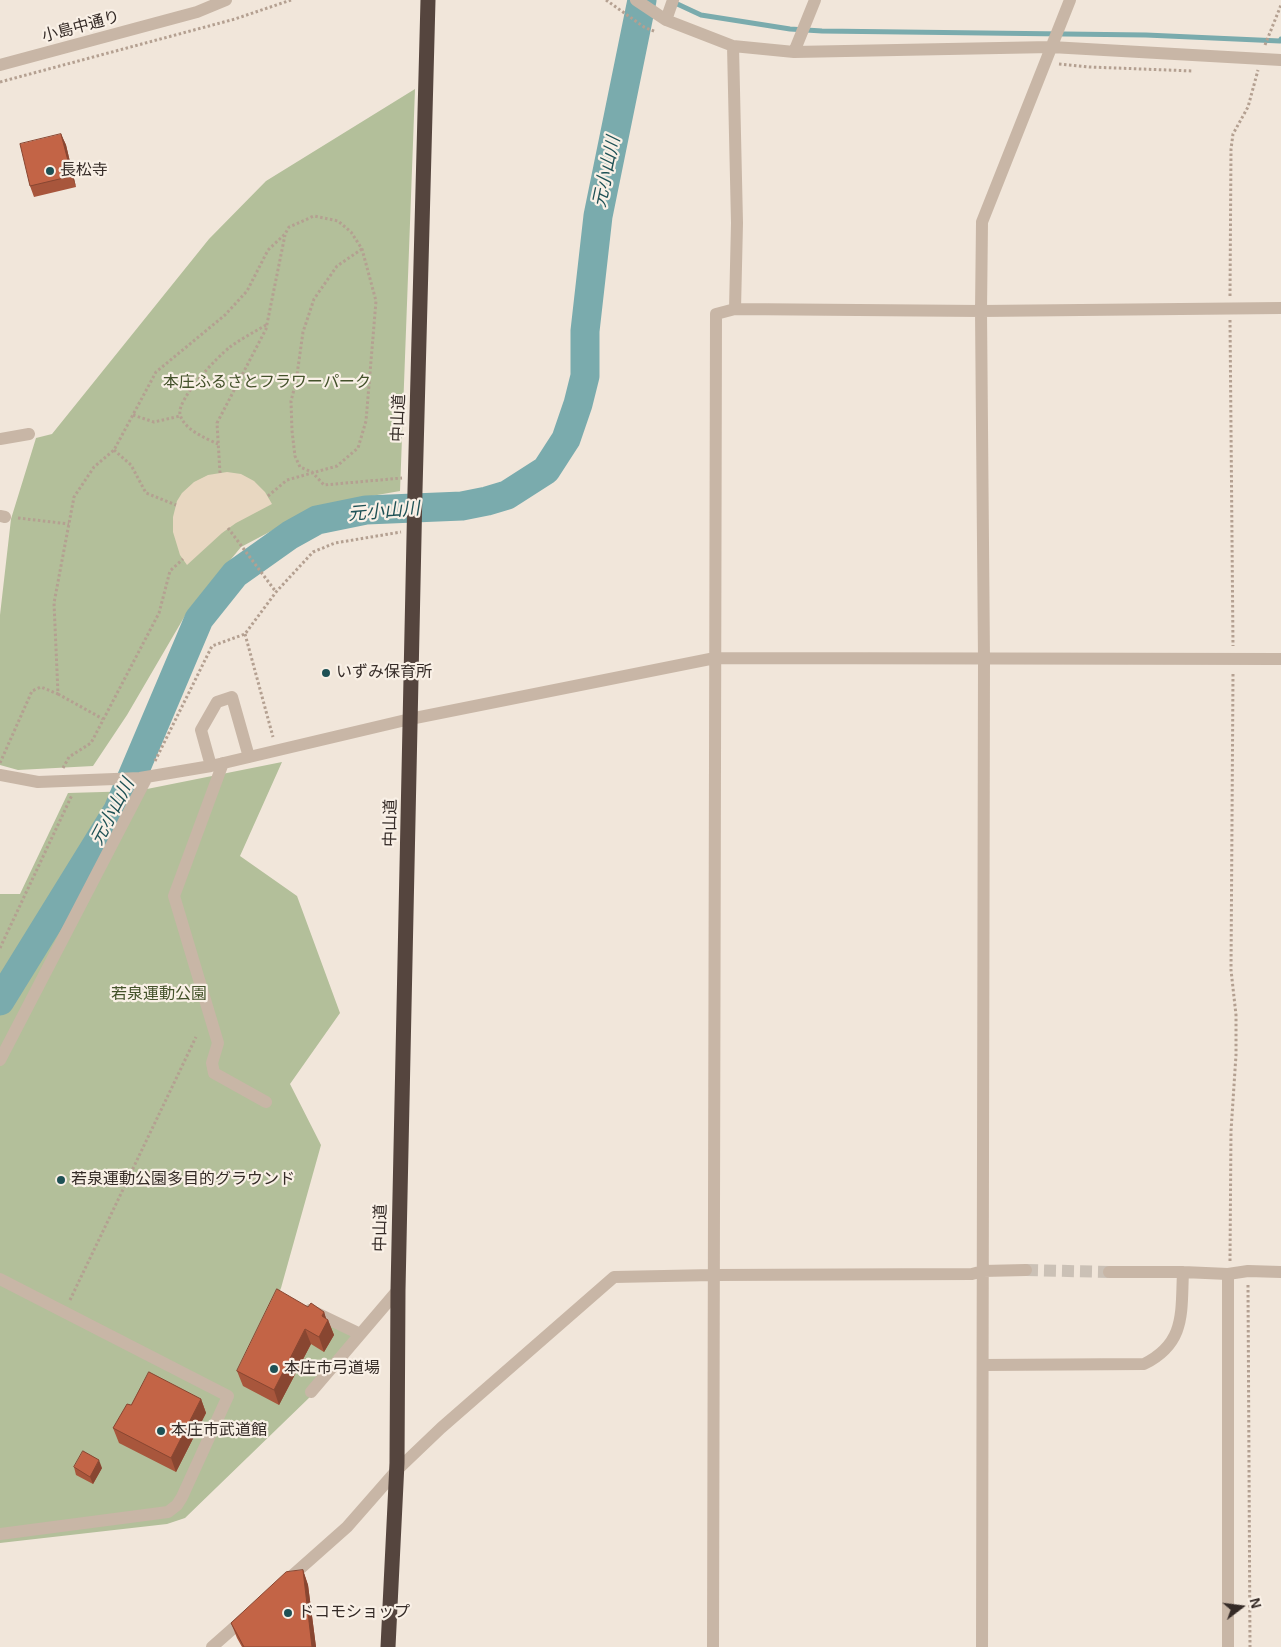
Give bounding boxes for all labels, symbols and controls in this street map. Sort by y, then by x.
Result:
street label: 小島中通り [40,7,122,47]
water label: 元小山川 [589,135,625,209]
place label: 長松寺 [60,161,108,181]
marker: 長松寺 [44,165,56,177]
park label: 本庄ふるさとフラワーパーク [163,373,371,393]
street label: 中山道 [389,394,409,442]
water label: 元小山川 [347,498,421,526]
place label: いずみ保育所 [336,663,432,683]
marker: いずみ保育所 [320,667,332,679]
water label: 元小山川 [87,775,139,849]
street label: 中山道 [381,799,401,847]
park label: 若泉運動公園 [111,985,207,1005]
place label: 若泉運動公園多目的グラウンド [71,1170,295,1190]
marker: 若泉運動公園多目的グラウンド [55,1174,67,1186]
street label: 中山道 [371,1204,391,1252]
place label: 本庄市弓道場 [284,1359,380,1379]
marker: 本庄市弓道場 [268,1363,280,1375]
place label: 本庄市武道館 [171,1421,267,1441]
marker: 本庄市武道館 [155,1425,167,1437]
north arrow [1216,1582,1266,1632]
text: N [1246,1596,1265,1610]
place label: ドコモショップ [298,1603,410,1623]
marker: ドコモショップ [282,1607,294,1619]

